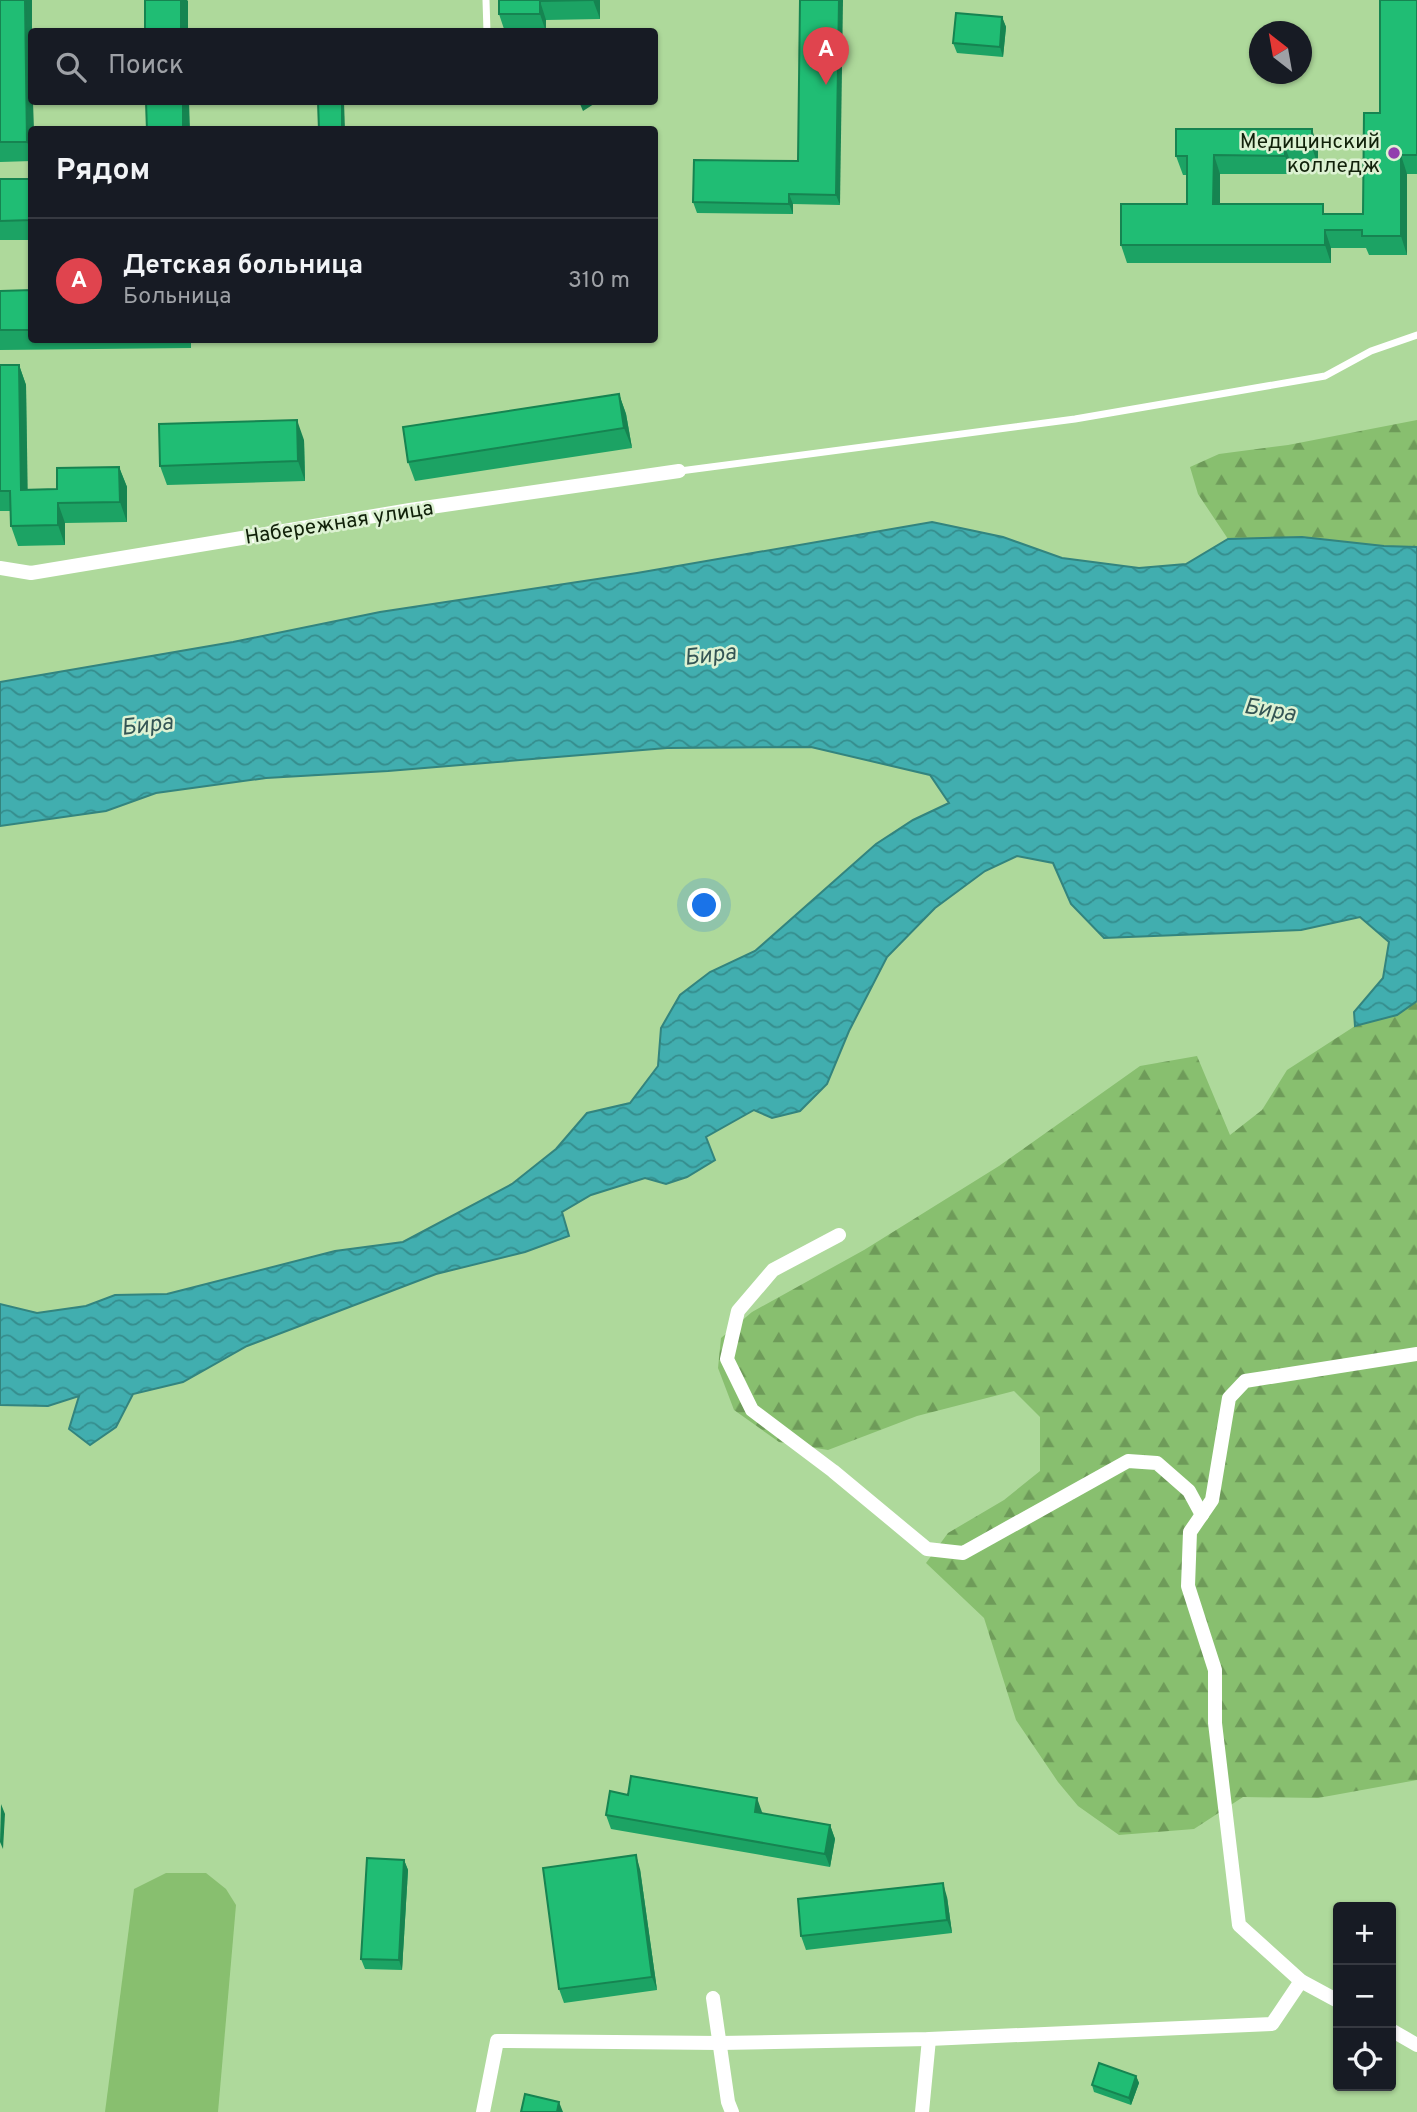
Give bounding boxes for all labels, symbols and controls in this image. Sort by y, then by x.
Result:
north arrow [1249,21,1312,84]
pin: A [803,27,849,85]
search box [28,28,658,105]
icon: search [52,48,90,86]
text: Поиск [108,50,184,83]
place label: Медицинский колледж [1240,129,1380,180]
marker: Медицинский колледж [1386,145,1402,161]
text: Рядом [56,153,150,190]
text: Детская больница [123,250,363,283]
text: A [71,267,87,296]
text: 310 m [568,267,630,296]
text: Больница [123,283,231,312]
street label: Набережная улица [243,495,435,552]
water label: Бира [683,639,738,674]
water label: Бира [1242,693,1298,730]
water label: Бира [120,709,175,744]
your location [687,888,721,922]
map controls [1333,1902,1396,2091]
button: + [1333,1902,1396,1965]
button: − [1333,1965,1396,2028]
button: locate [1333,2028,1396,2091]

